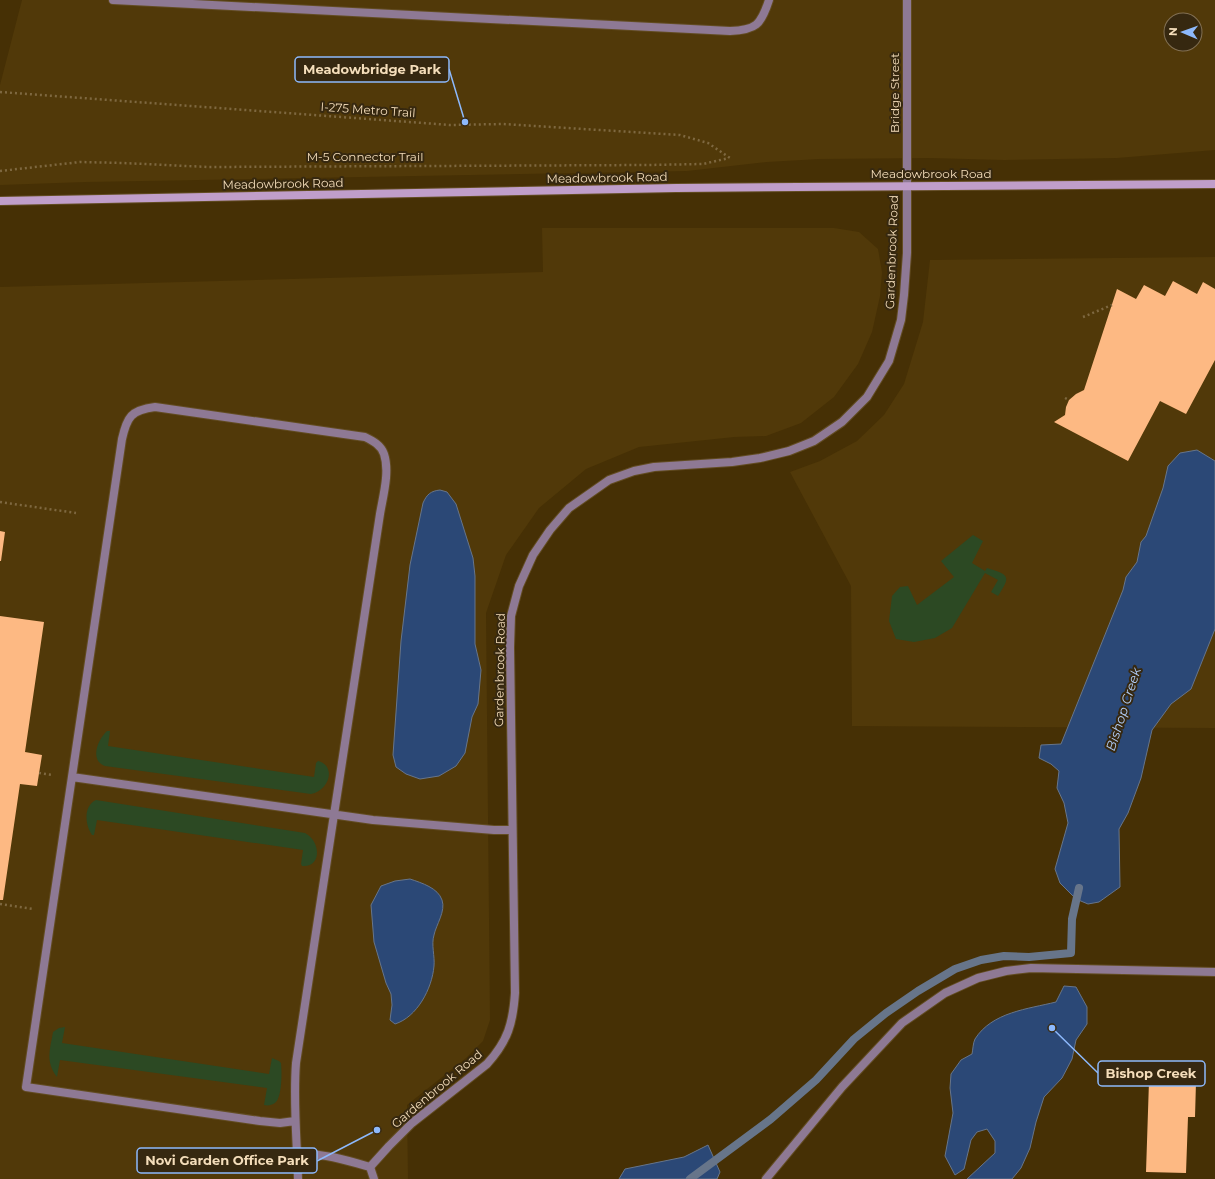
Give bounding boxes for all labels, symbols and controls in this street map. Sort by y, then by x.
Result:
north arrow [1163,12,1203,52]
text: N [1166,27,1180,36]
street label: Bridge Street [887,53,902,133]
callout: Meadowbridge Park [295,57,449,82]
text: Meadowbridge Park [303,61,441,77]
street label: I-275 Metro Trail [320,99,416,120]
street label: M-5 Connector Trail [307,149,423,164]
street label: Meadowbrook Road [870,166,992,181]
street label: Meadowbrook Road [546,169,668,186]
street label: Meadowbrook Road [222,175,344,192]
street label: Gardenbrook Road [882,195,901,309]
street label: Gardenbrook Road [491,613,508,727]
water label: Bishop Creek [1102,664,1144,753]
street label: Gardenbrook Road [388,1046,485,1131]
callout: Bishop Creek [1098,1061,1205,1086]
text: Bishop Creek [1106,1065,1197,1081]
callout: Novi Garden Office Park [137,1148,317,1173]
text: Novi Garden Office Park [145,1152,309,1168]

